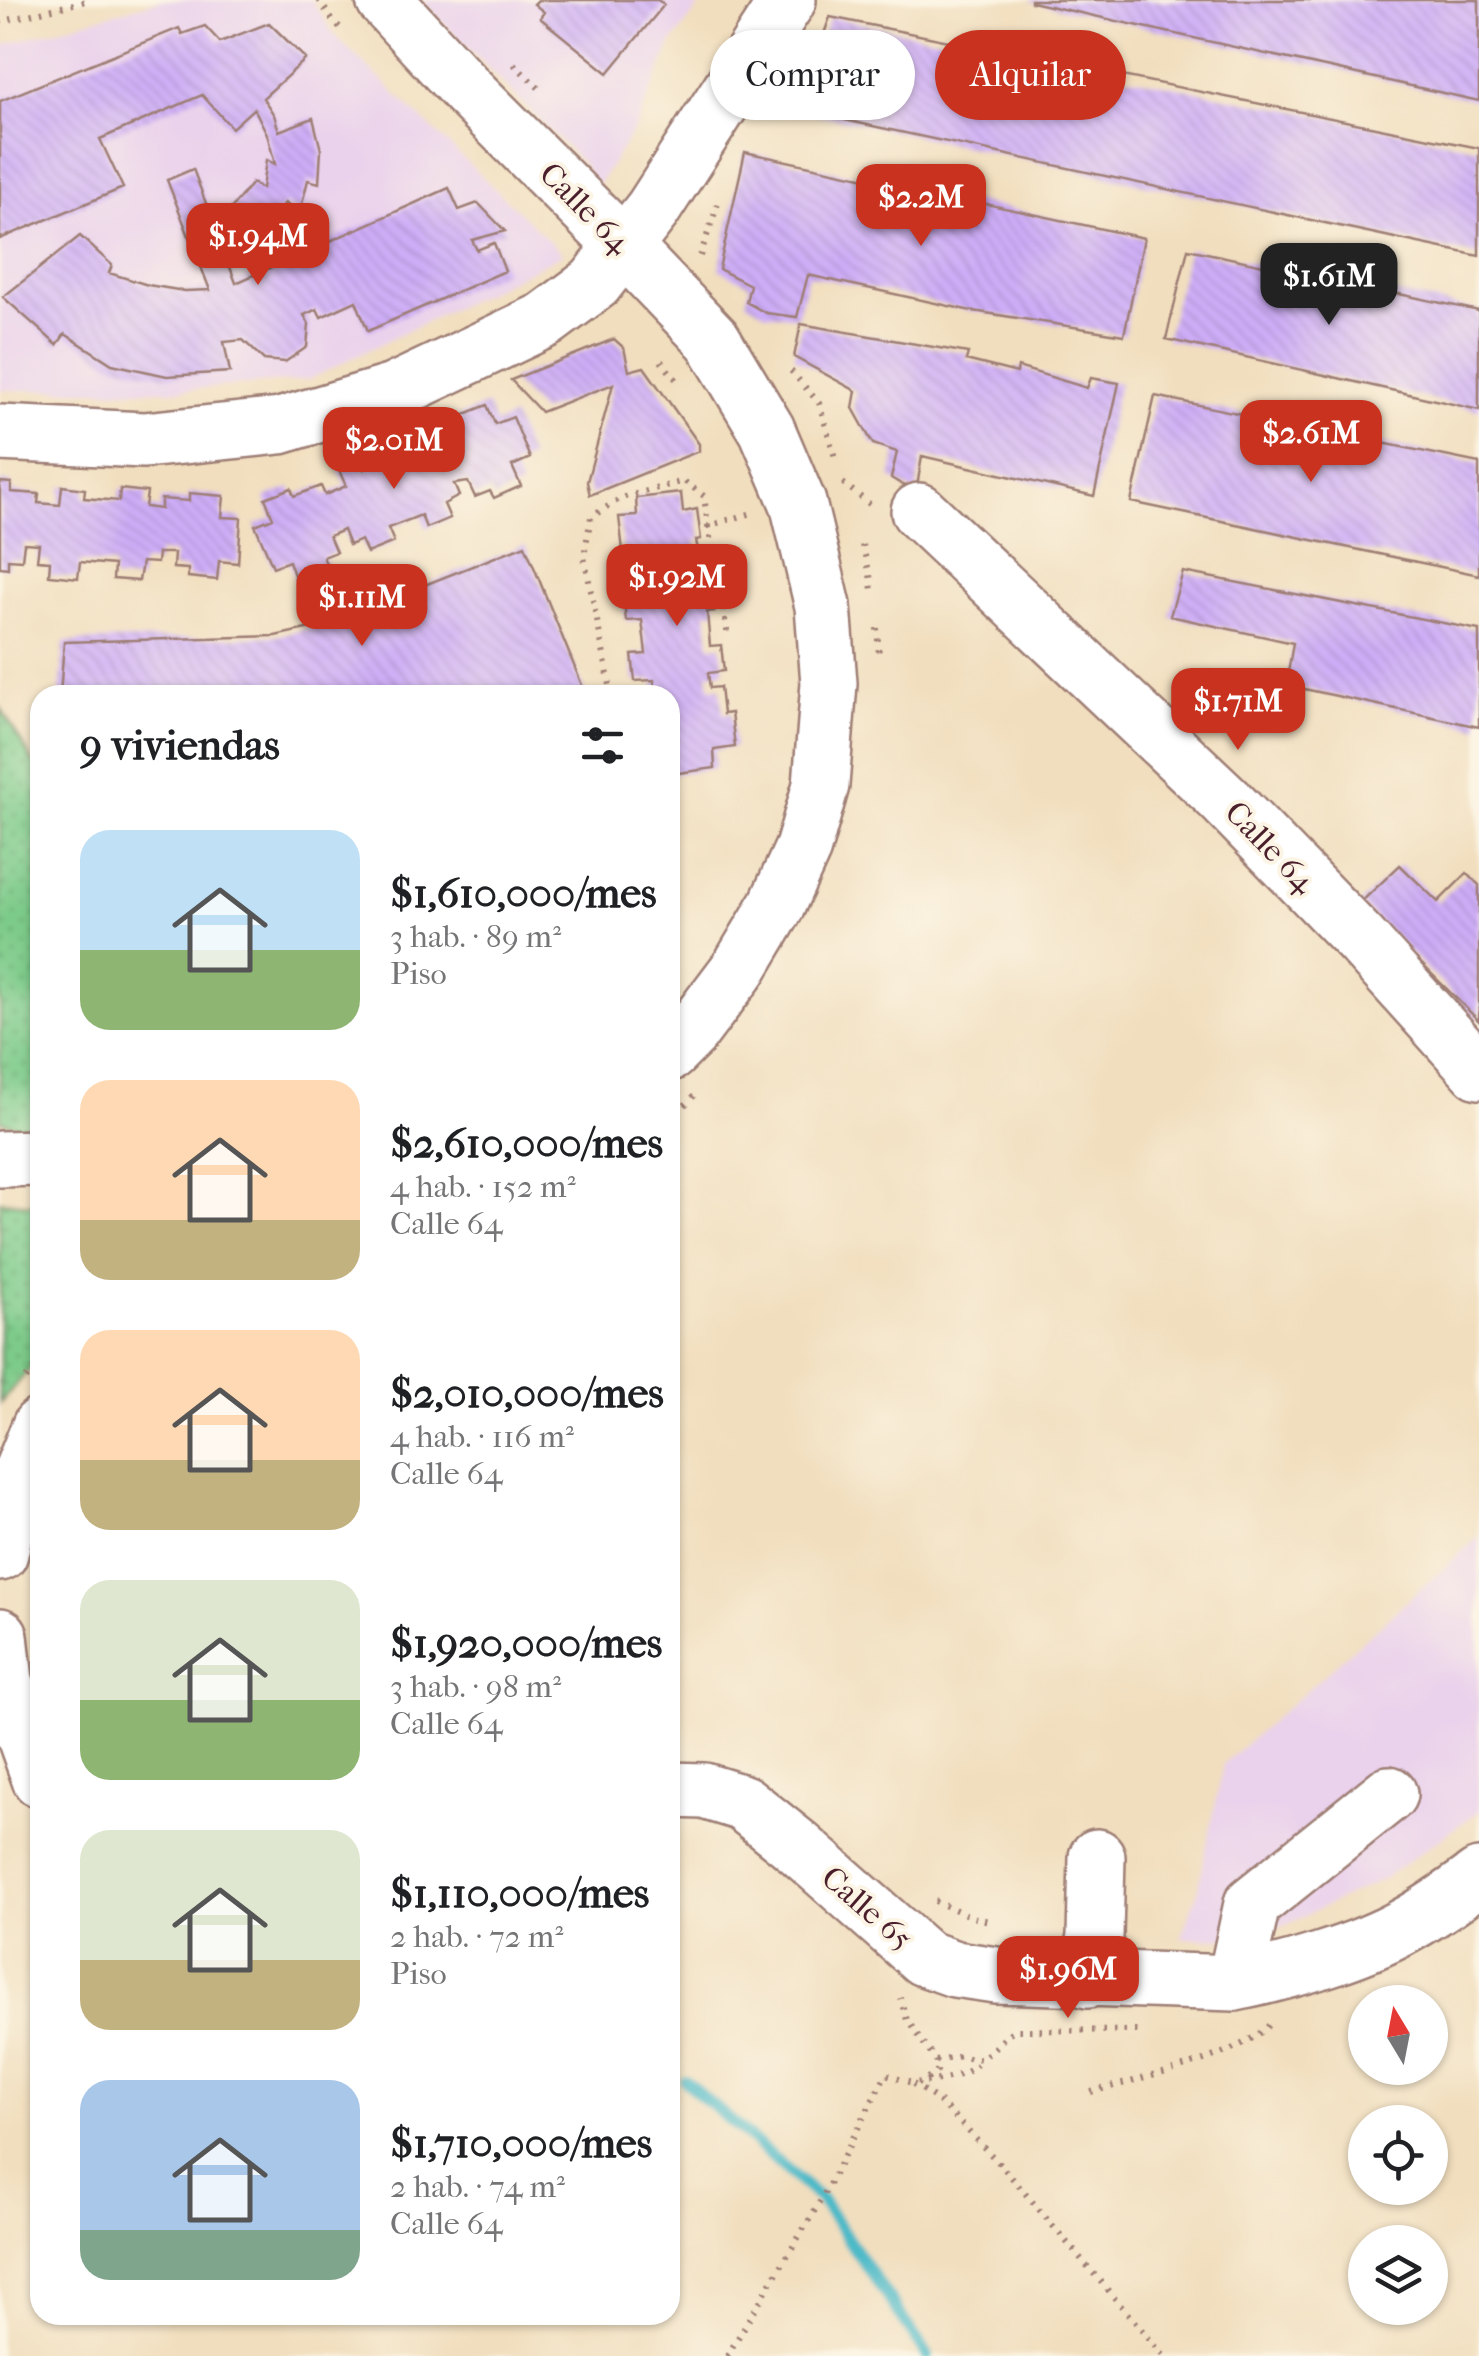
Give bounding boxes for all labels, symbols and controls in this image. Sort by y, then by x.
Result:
chip: Comprar [710,30,915,120]
chip: Alquilar [935,30,1126,120]
street label: Calle 64 [532,155,639,262]
pin: $2.2M [851,164,991,249]
text: $2.2M [878,178,964,215]
pin: $1.94M [177,203,339,288]
text: $1.94M [208,217,308,254]
pin: $1.61M [1248,243,1410,328]
text: $1.61M [1282,257,1376,294]
pin: $2.61M [1230,400,1392,485]
pin: $2.01M [313,407,475,492]
text: $2.61M [1262,414,1360,451]
text: $2.01M [345,421,443,458]
pin: $1.92M [596,544,758,629]
text: $1.92M [628,558,726,595]
pin: $1.11M [281,564,443,649]
text: $1.11M [318,578,406,615]
pin: $1.71M [1157,668,1319,753]
text: $1.71M [1193,682,1283,719]
icon: filters [575,718,630,773]
text: 9 viviendas [80,721,280,770]
street label: Calle 64 [1218,794,1323,901]
text: $1,610,000/mes [390,869,656,918]
icon: home [160,870,280,990]
text: 3 hab. · 89 m² [390,918,561,955]
text: Piso [390,955,447,992]
text: $2,610,000/mes [390,1119,663,1168]
icon: home [160,1120,280,1240]
text: 4 hab. · 152 m² [390,1168,576,1205]
text: Calle 64 [390,1205,503,1242]
text: $2,010,000/mes [390,1369,664,1418]
icon: home [160,1370,280,1490]
text: 4 hab. · 116 m² [390,1418,574,1455]
text: Calle 64 [390,1455,503,1492]
text: $1,920,000/mes [390,1619,662,1668]
icon: home [160,1620,280,1740]
text: 3 hab. · 98 m² [390,1668,561,1705]
text: Calle 64 [390,1705,503,1742]
street label: Calle 65 [814,1859,920,1957]
text: $1,110,000/mes [390,1869,649,1918]
icon: home [160,1870,280,1990]
text: 2 hab. · 72 m² [390,1918,563,1955]
pin: $1.96M [987,1936,1149,2021]
text: $1.96M [1019,1950,1117,1987]
text: Piso [390,1955,447,1992]
north arrow [1348,1985,1448,2085]
map controls [1348,1985,1448,2325]
button: locate [1348,2105,1448,2205]
text: $1,710,000/mes [390,2119,652,2168]
icon: home [160,2120,280,2240]
text: 2 hab. · 74 m² [390,2168,565,2205]
text: Calle 64 [390,2205,503,2242]
button: layers [1348,2225,1448,2325]

